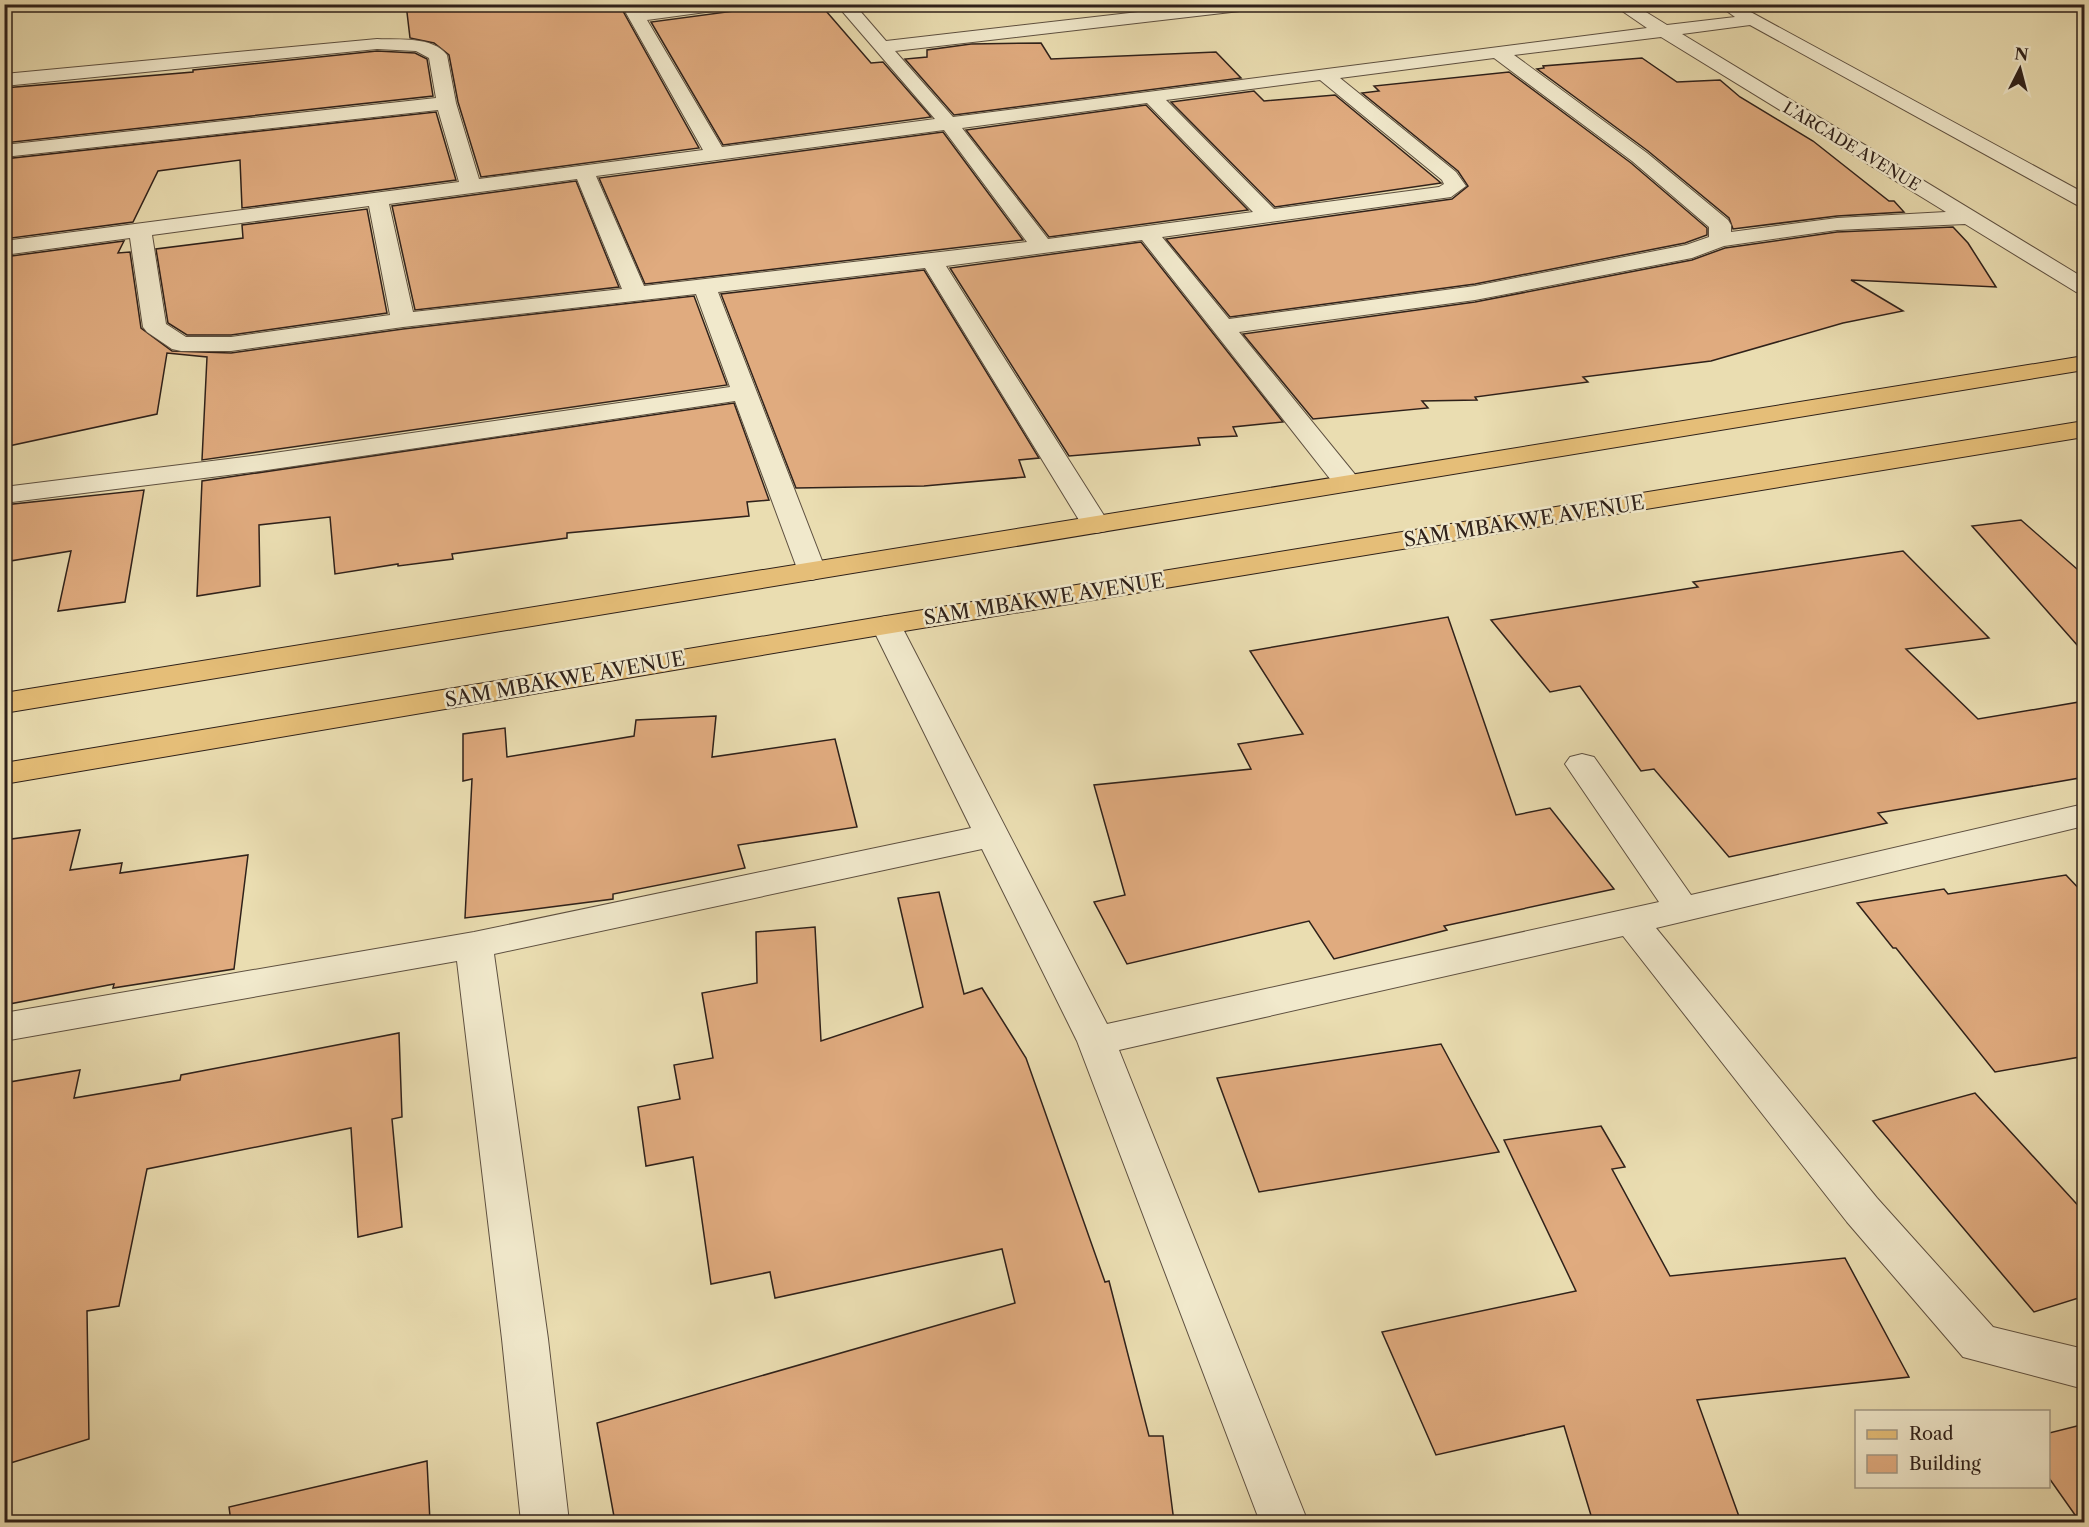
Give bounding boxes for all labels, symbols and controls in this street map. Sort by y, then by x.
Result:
north arrow [1990,39,2050,99]
text: N [2014,43,2030,65]
street label: L’ARCADE AVENUE [1780,97,1924,195]
street label: SAM MBAKWE AVENUE [1402,490,1646,552]
street label: SAM MBAKWE AVENUE [922,568,1166,630]
street label: SAM MBAKWE AVENUE [443,646,687,712]
legend [1855,1410,2050,1488]
text: Road [1909,1423,1954,1445]
text: Building [1909,1453,1981,1475]

